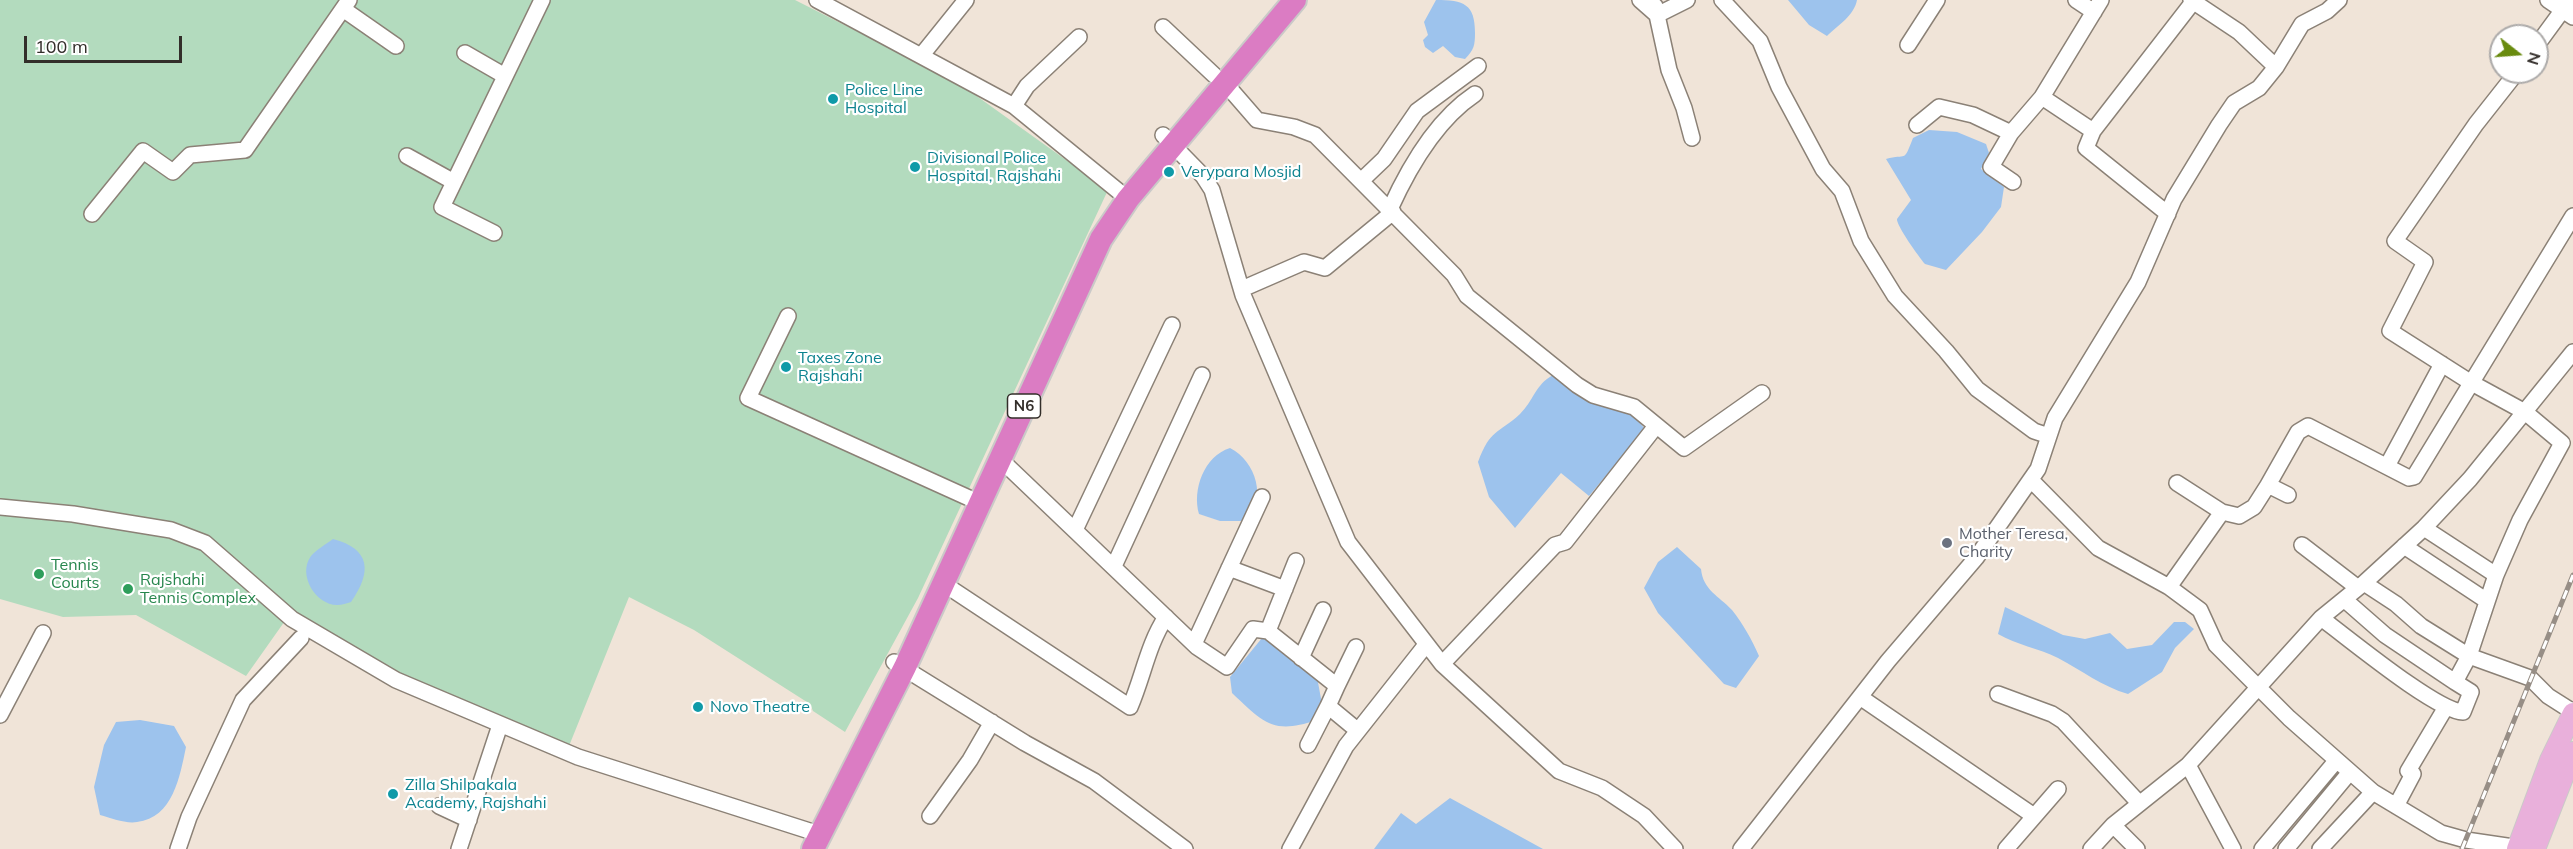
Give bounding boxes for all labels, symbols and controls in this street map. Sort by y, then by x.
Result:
scale bar [27,24,184,62]
north arrow [2489,24,2549,84]
text: 100 m [35,35,88,58]
text: N [2523,50,2546,67]
place label: Police Line Hospital [845,80,923,118]
marker: Police Line Hospital [826,92,840,106]
place label: Divisional Police Hospital, Rajshahi [927,148,1061,186]
marker: Divisional Police Hospital, Rajshahi [908,160,922,174]
place label: Verypara Mosjid [1181,162,1301,182]
marker: Verypara Mosjid [1162,165,1176,179]
place label: Taxes Zone Rajshahi [798,348,882,386]
marker: Taxes Zone Rajshahi [779,360,793,374]
road number: N6 [1008,394,1040,418]
place label: Mother Teresa, Charity [1959,524,2068,562]
marker: Mother Teresa, Charity [1940,536,1954,550]
place label: Tennis Courts [51,555,100,593]
marker: Tennis Courts [32,567,46,581]
place label: Rajshahi Tennis Complex [140,570,256,608]
marker: Rajshahi Tennis Complex [121,582,135,596]
place label: Novo Theatre [710,697,810,717]
marker: Novo Theatre [691,700,705,714]
place label: Zilla Shilpakala Academy, Rajshahi [405,775,546,813]
marker: Zilla Shilpakala Academy, Rajshahi [386,787,400,801]

